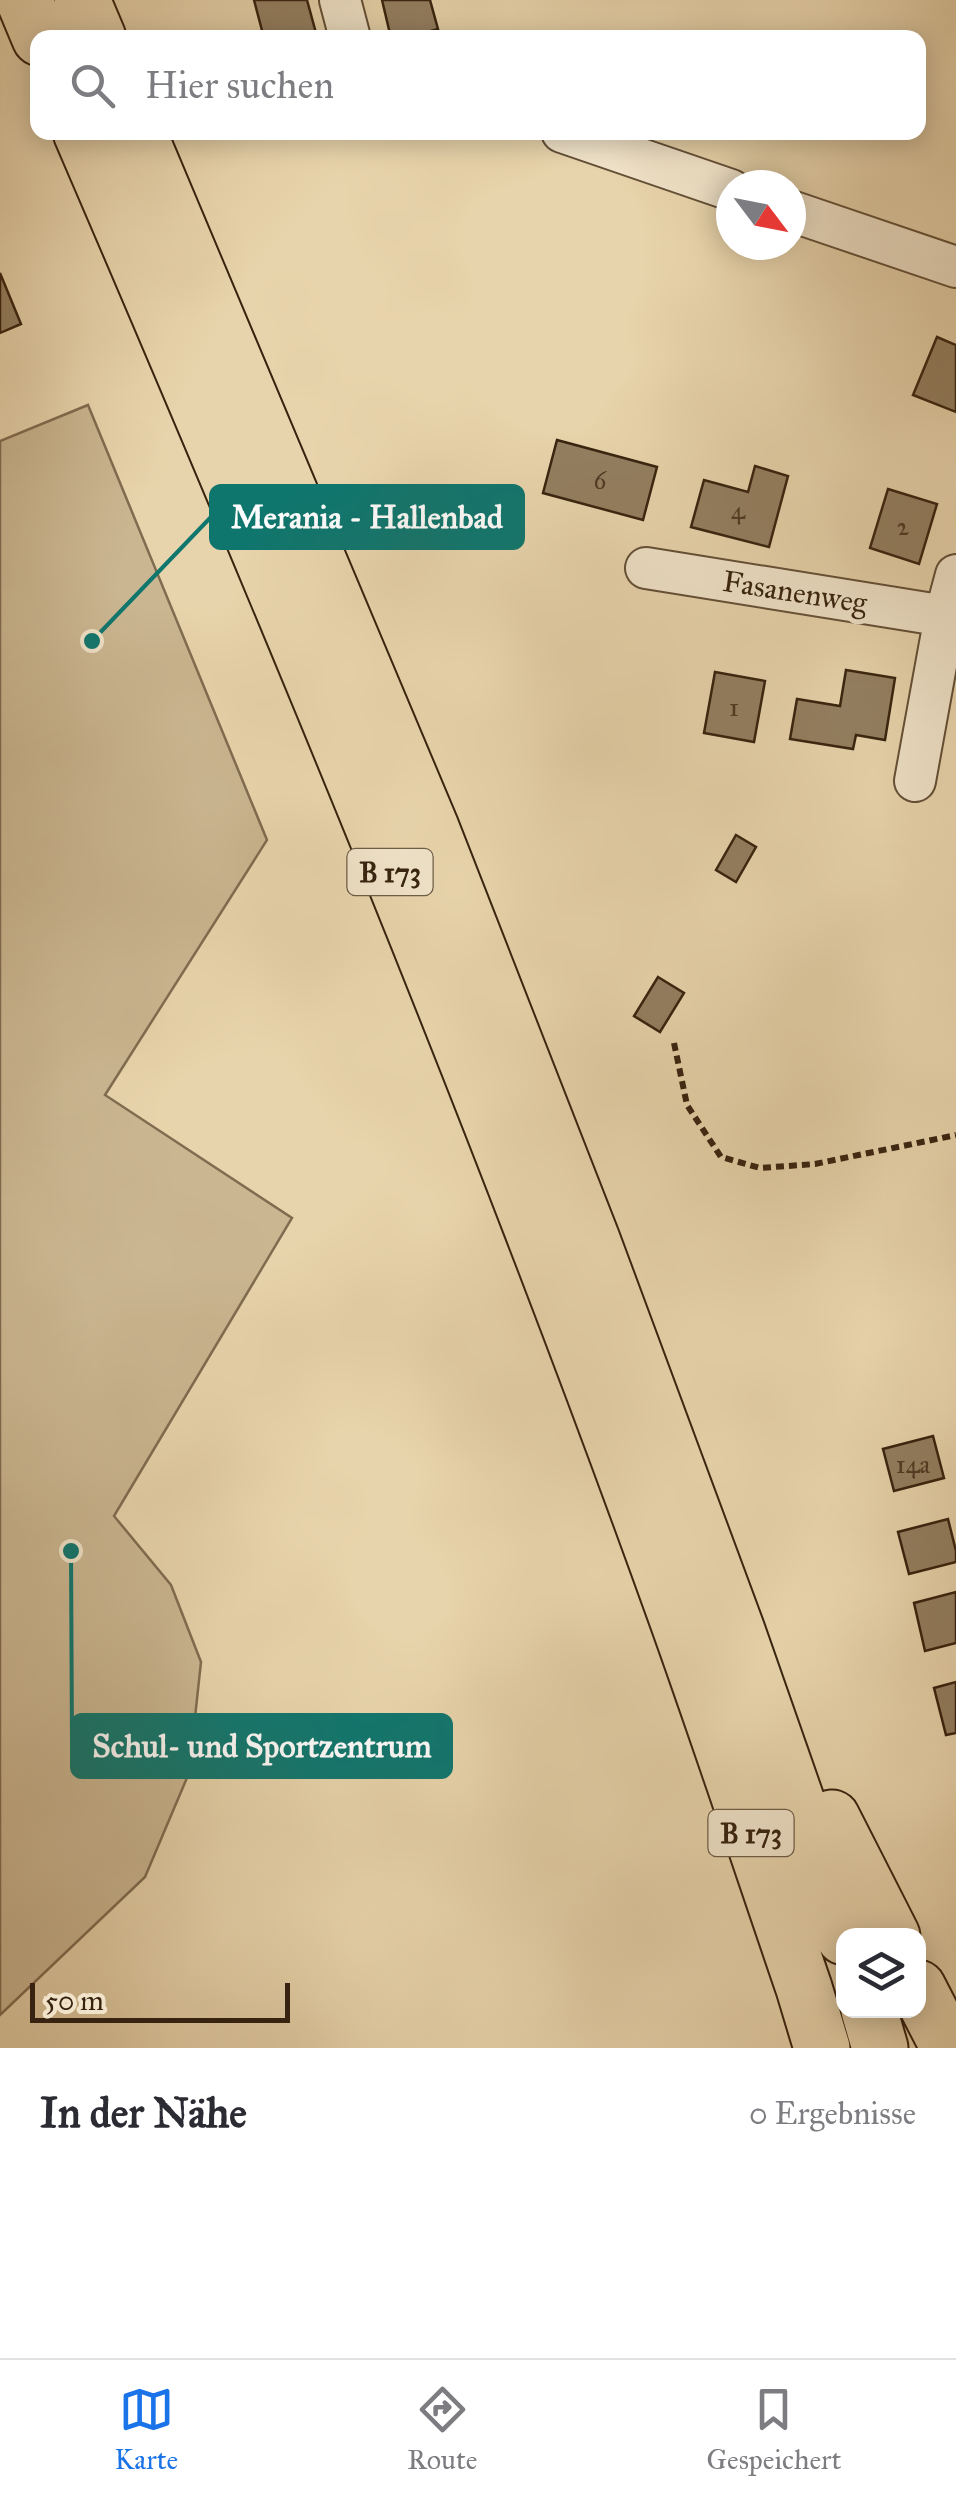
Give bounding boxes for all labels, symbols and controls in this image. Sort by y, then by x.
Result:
search box [30,30,926,140]
icon: search [65,58,120,113]
text: Hier suchen [145,62,334,108]
north arrow [716,170,806,260]
house number: 6 [594,465,608,496]
callout: Merania - Hallenbad [211,486,523,548]
house number: 4 [731,495,746,526]
text: Merania - Hallenbad [231,498,504,537]
house number: 2 [897,511,910,542]
street label: Fasanenweg [720,563,871,621]
house number: 1 [729,692,739,723]
road number: B 173 [348,849,432,895]
house number: 14a [896,1449,931,1480]
callout: Schul- und Sportzentrum [72,1715,451,1777]
text: Schul- und Sportzentrum [92,1727,432,1766]
road number: B 173 [708,1810,794,1856]
map controls [836,1928,926,2018]
button: layers [836,1928,926,2018]
scale bar [30,1978,290,2022]
text: 50 m [45,1983,104,2018]
text: In der Nähe [40,2087,247,2139]
text: 0 Ergebnisse [749,2094,916,2133]
tab: Karte [114,2382,178,2477]
tab: Route [407,2382,478,2477]
tab: Gespeichert [707,2382,841,2477]

